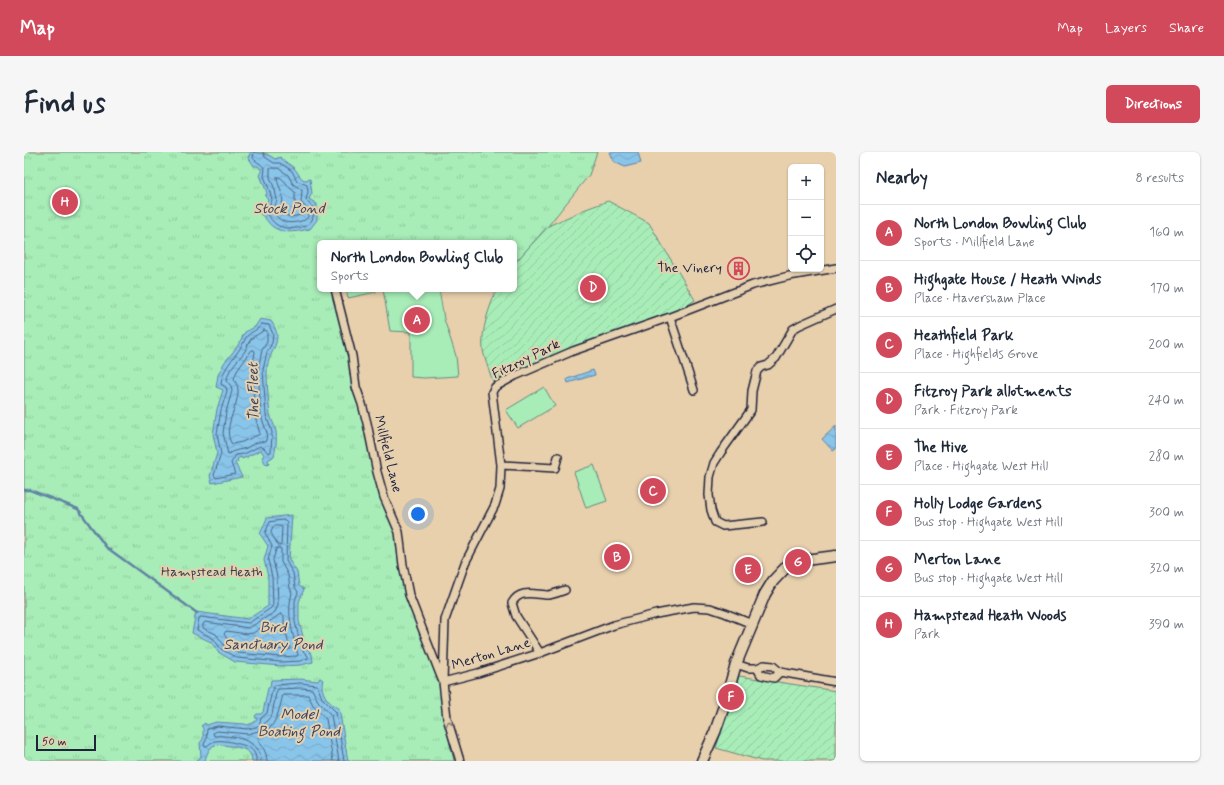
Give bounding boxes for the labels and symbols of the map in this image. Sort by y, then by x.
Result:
pin: H [52,187,78,217]
water label: Stock Pond [253,199,327,219]
building icon: The Vinery [725,255,751,281]
place label: The Vinery [657,259,722,277]
pin: D [580,273,606,303]
pin: A [404,305,430,335]
street label: Fitzroy Park [489,335,563,383]
water label: The Fleet [243,361,265,421]
street label: Millfield Lane [370,414,406,494]
pin: C [640,476,666,506]
your location [408,504,428,524]
pin: B [604,542,630,572]
pin: G [785,547,811,577]
pin: E [735,555,761,585]
park label: Hampstead Heath [161,563,263,581]
water label: Bird Sanctuary Pond [223,618,324,655]
street label: Merton Lane [450,634,533,674]
pin: F [718,682,744,712]
water label: Model Boating Pond [258,705,342,744]
one-way arrow [445,720,454,727]
scale bar [36,733,96,752]

